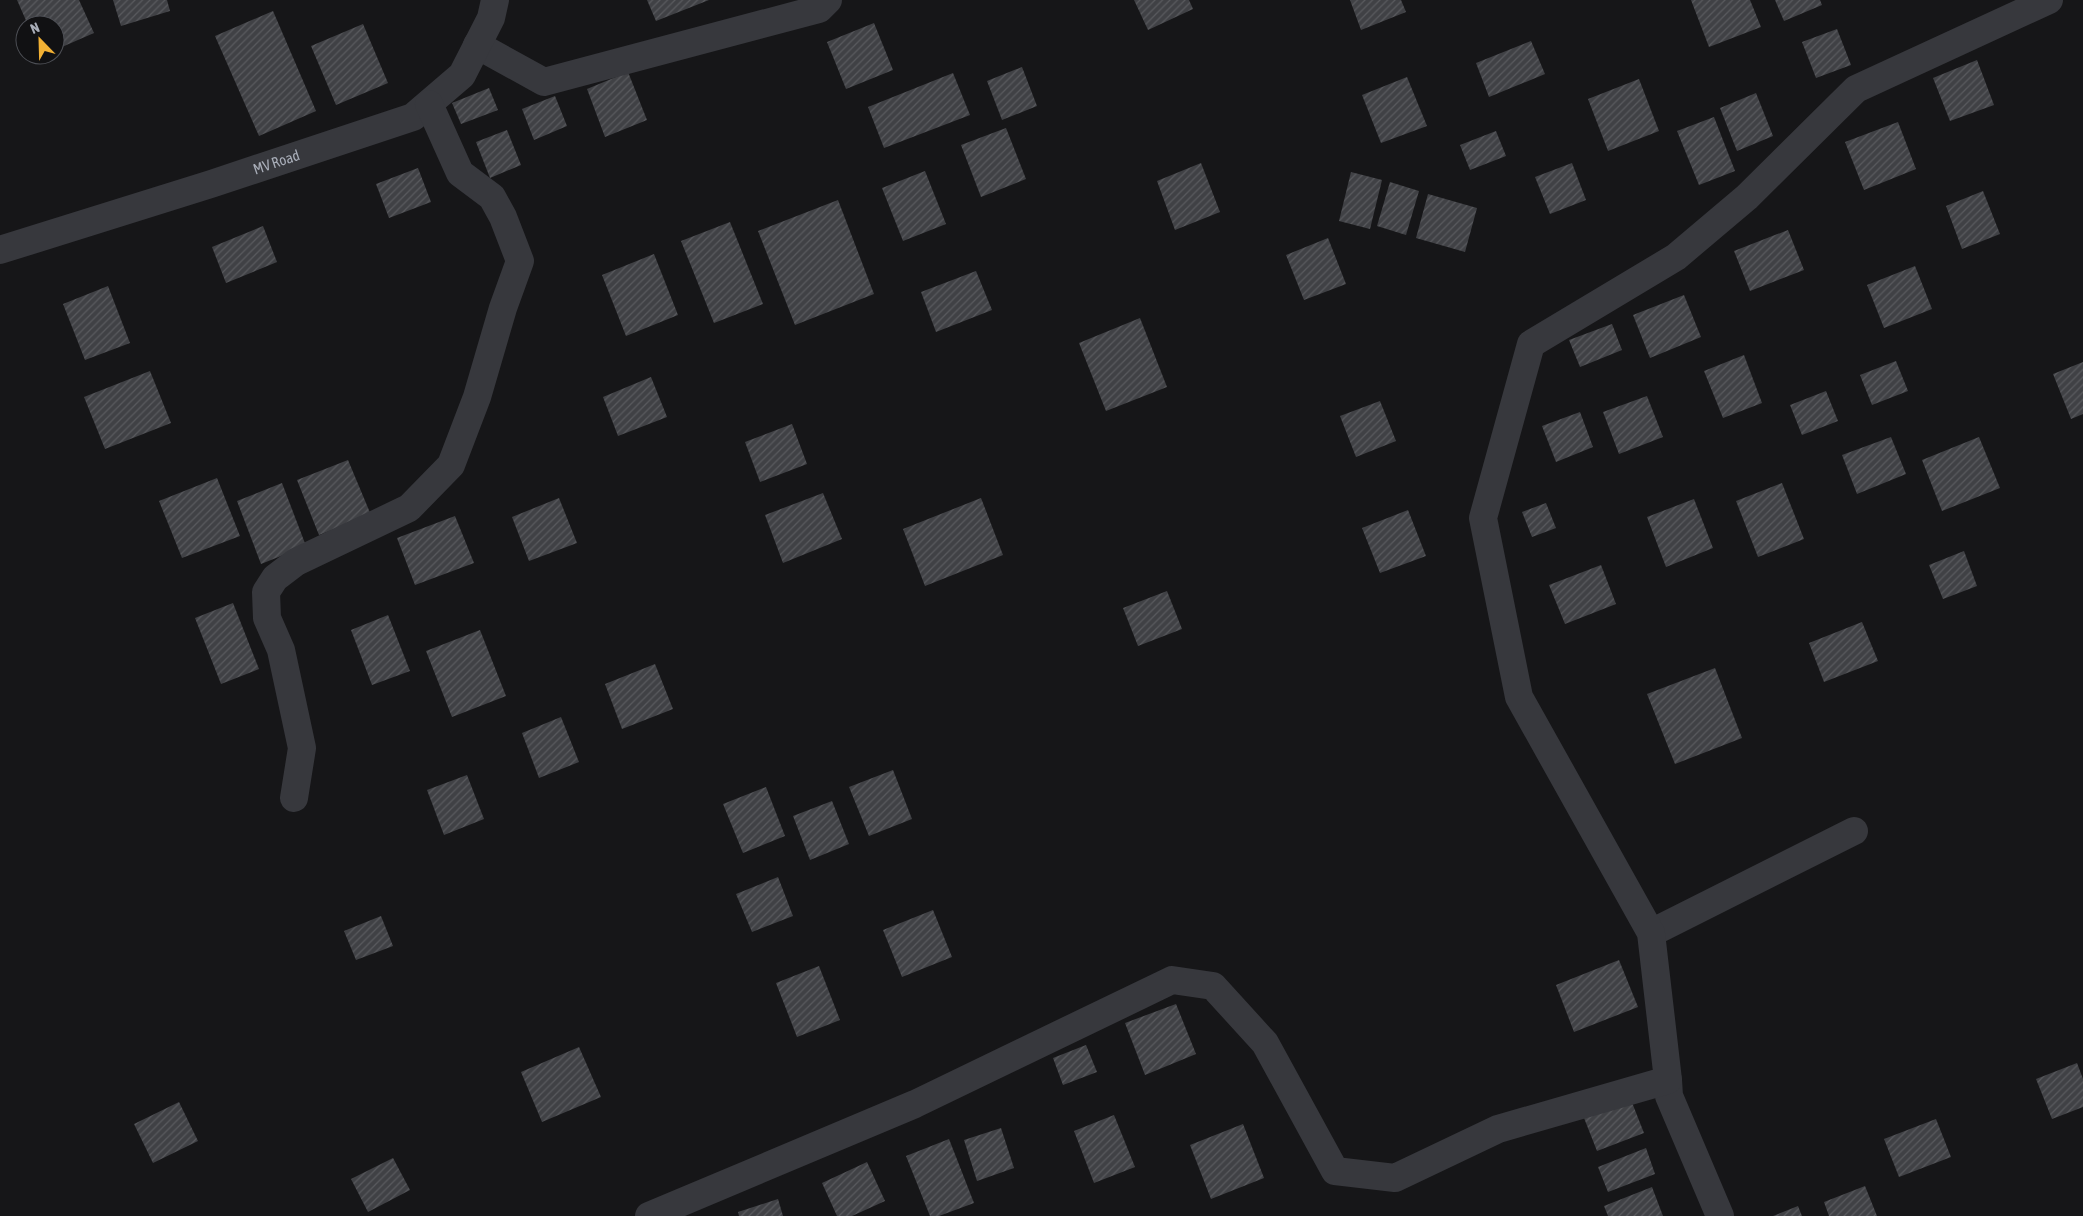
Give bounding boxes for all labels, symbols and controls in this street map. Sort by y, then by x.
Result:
north arrow [15,15,65,65]
text: N [28,19,42,37]
street label: MV Road [251,146,302,177]

